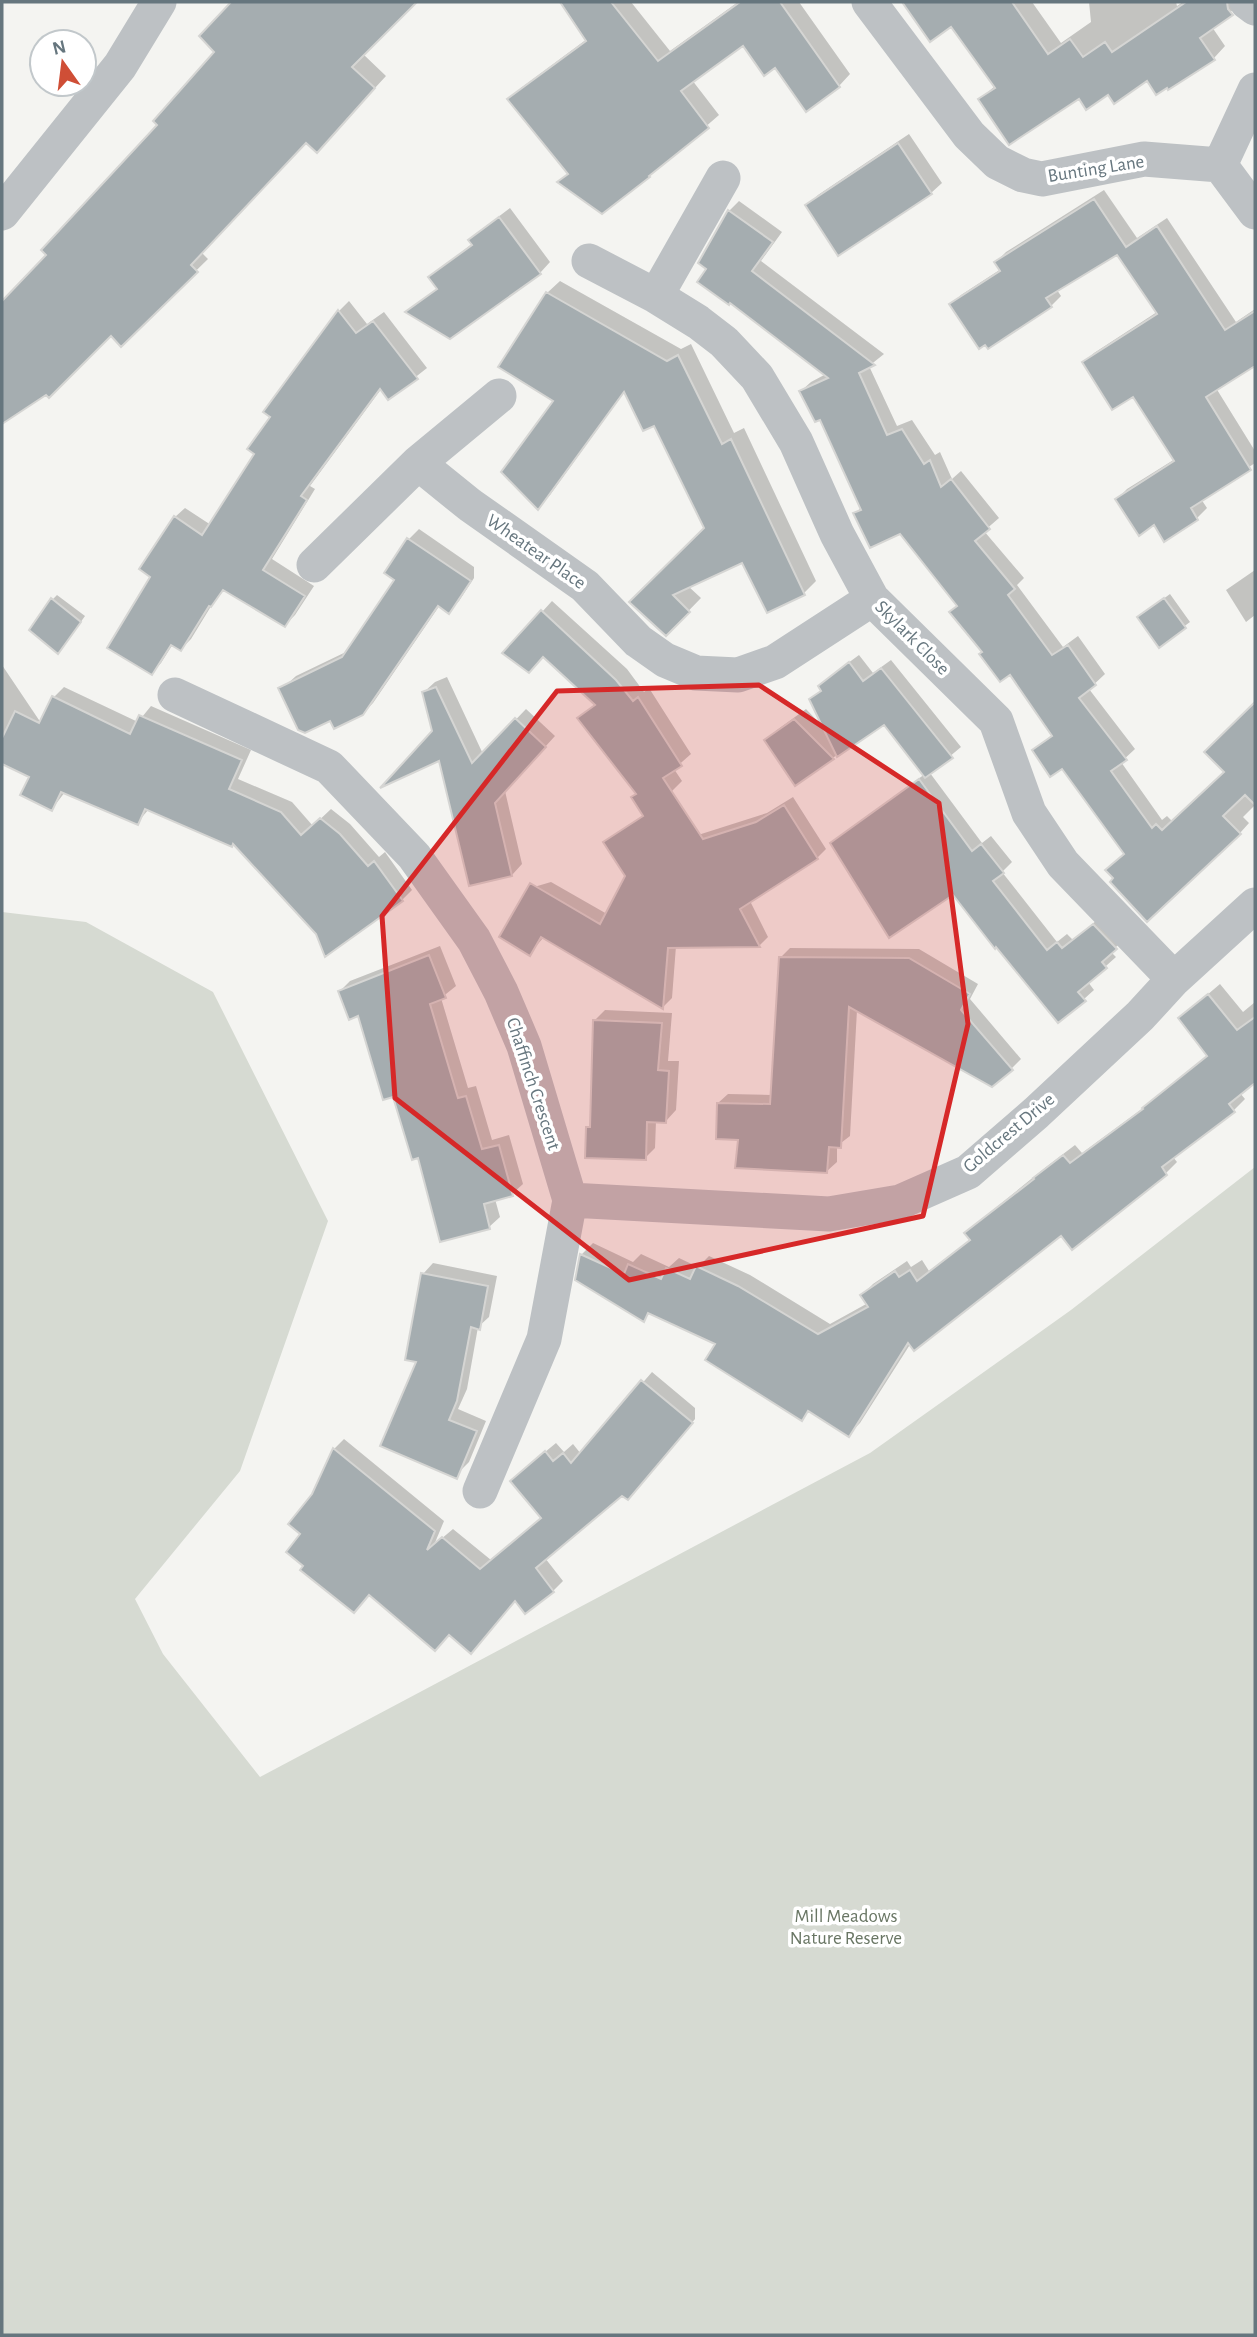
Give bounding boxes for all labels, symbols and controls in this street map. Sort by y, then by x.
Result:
north arrow [28,28,98,98]
text: N [51,37,68,59]
street label: Bunting Lane [1046,152,1146,186]
street label: Wheatear Place [483,511,589,593]
street label: Skylark Close [871,597,953,679]
street label: Chaffinch Crescent [503,1015,563,1153]
street label: Goldcrest Drive [960,1090,1058,1176]
park label: Mill Meadows Nature Reserve [790,1907,902,1948]

